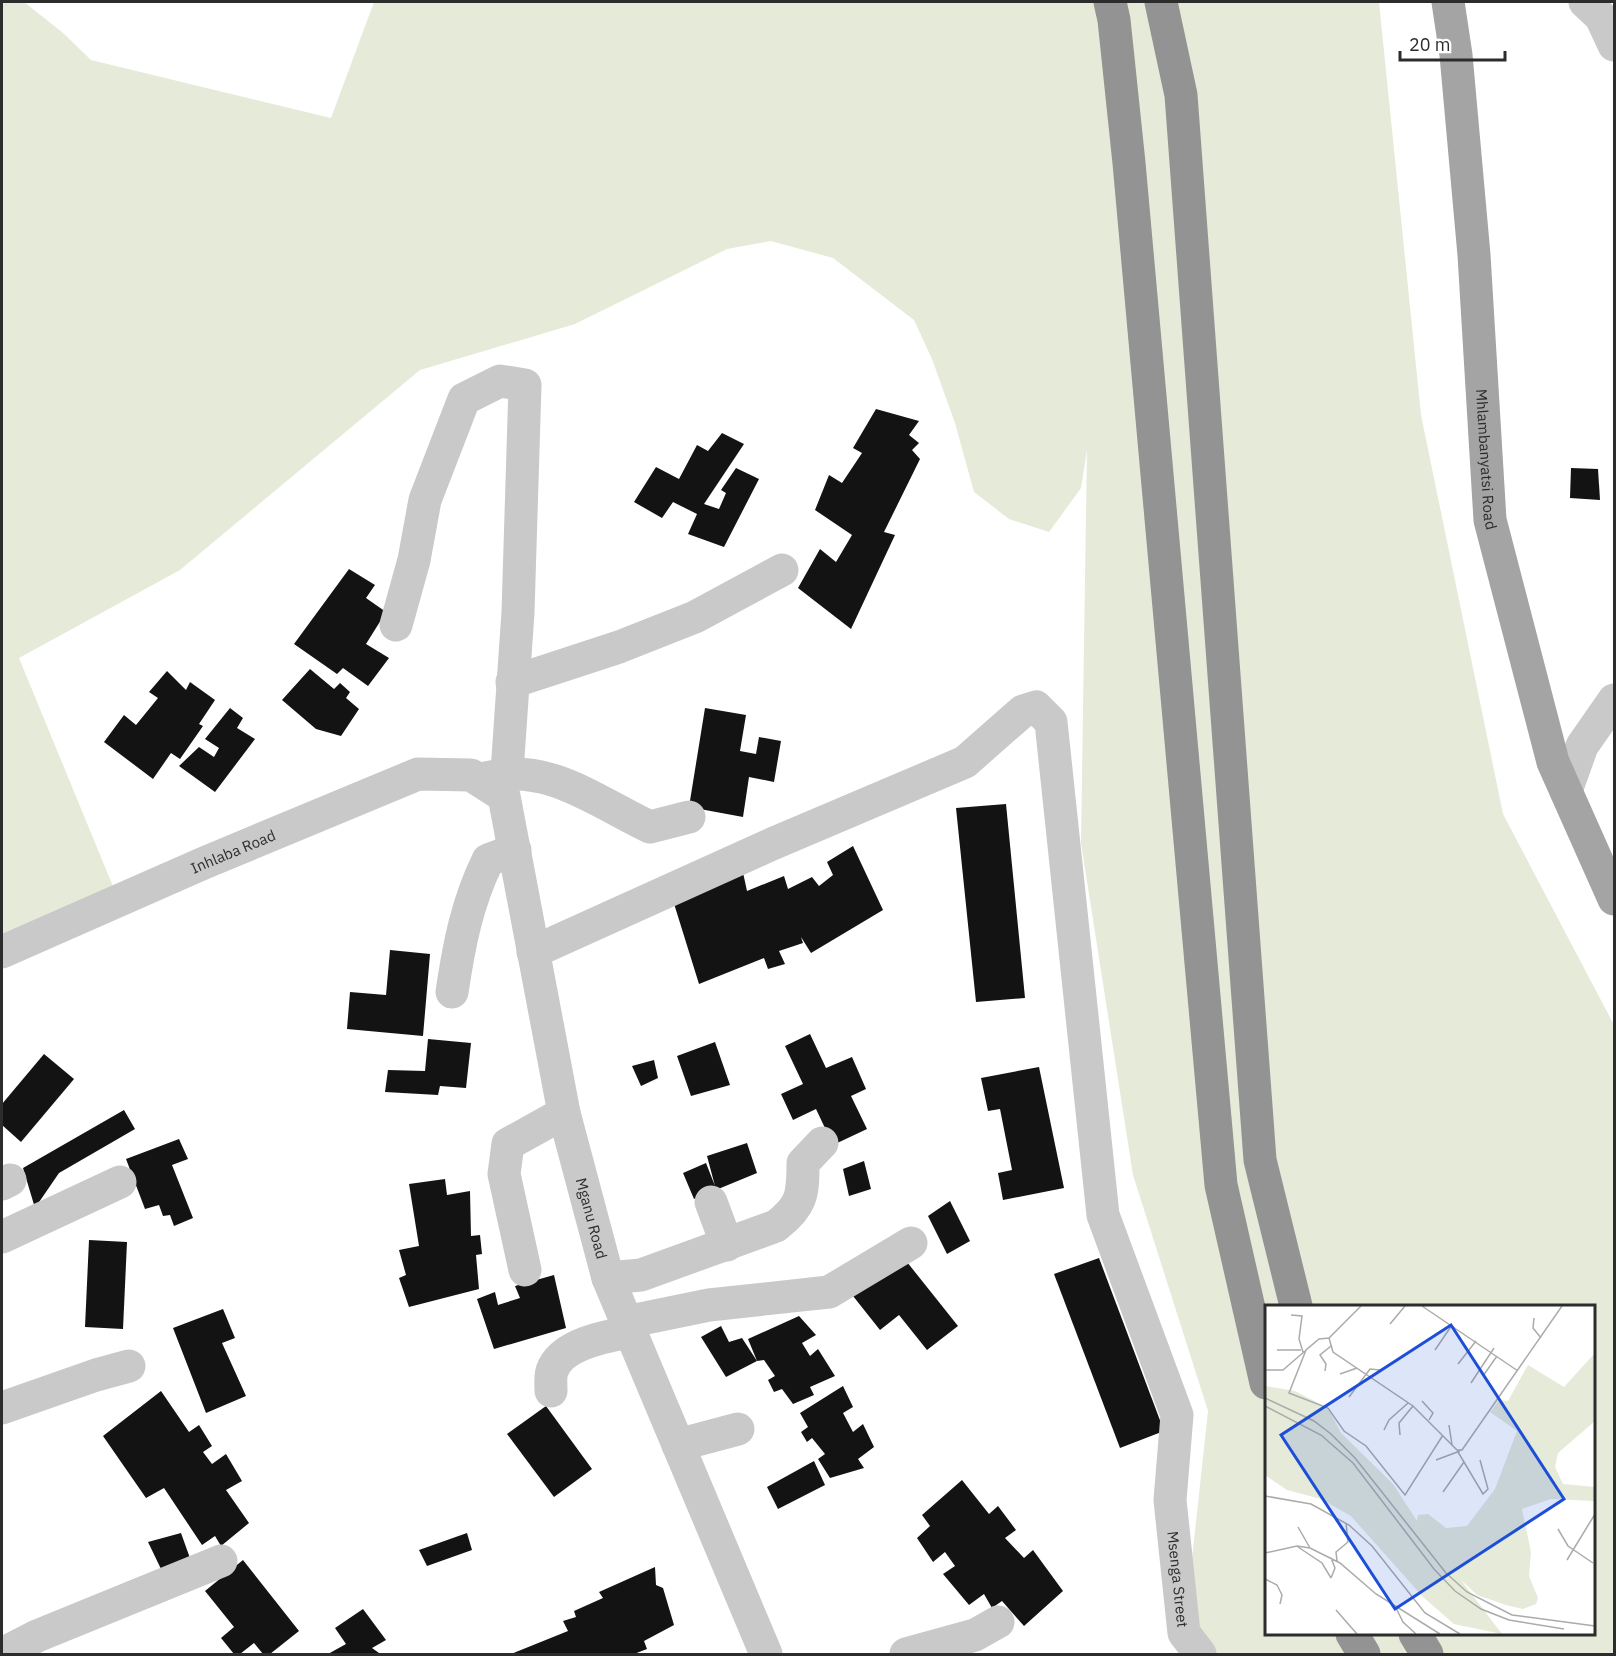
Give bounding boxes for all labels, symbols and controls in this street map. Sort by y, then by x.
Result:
scale bar [1400,24,1505,62]
text: 20 m [1409,33,1451,56]
street label: Mhlambanyatsi Road [1473,388,1502,532]
street label: Inhlaba Road [188,825,278,877]
street label: Mganu Road [572,1175,612,1261]
inset map [1265,1305,1595,1635]
street label: Msenga Street [1164,1530,1193,1628]

